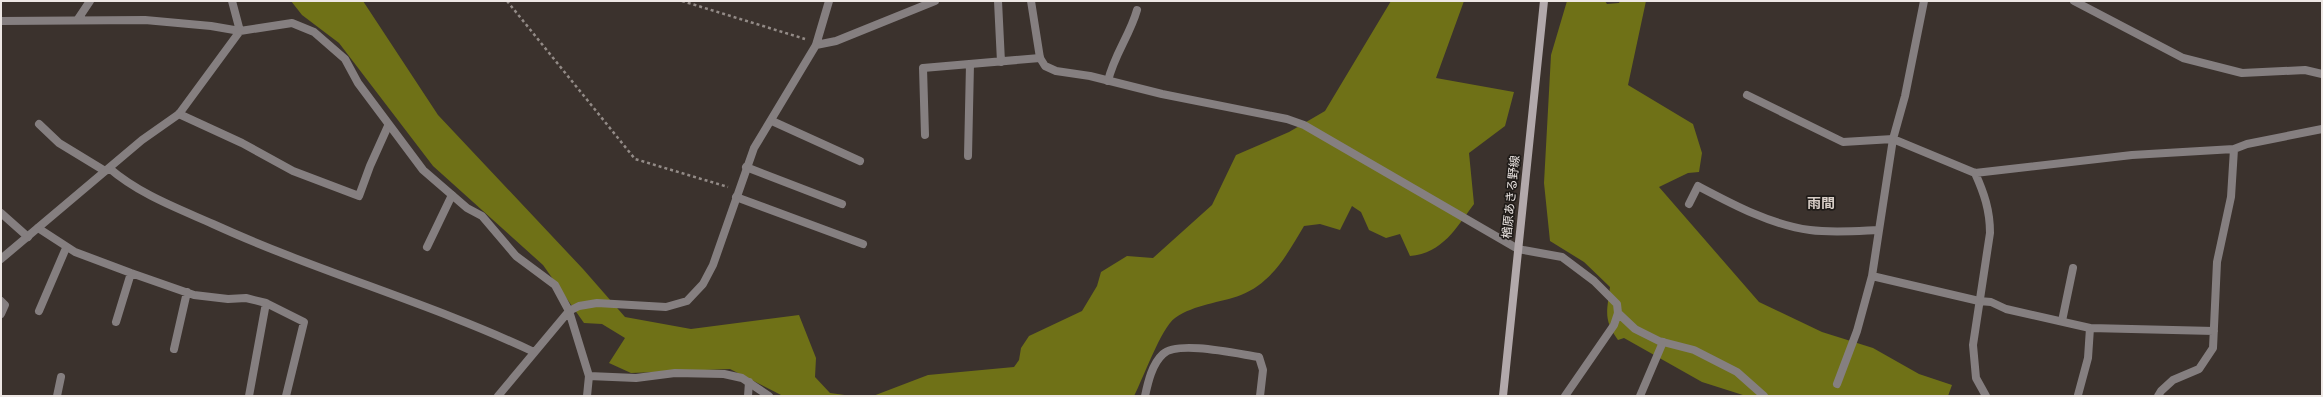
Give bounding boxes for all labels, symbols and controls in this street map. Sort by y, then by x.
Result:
street label: 楢原あきる野線 [1499,155,1522,239]
district label: 雨間 [1807,194,1835,211]

